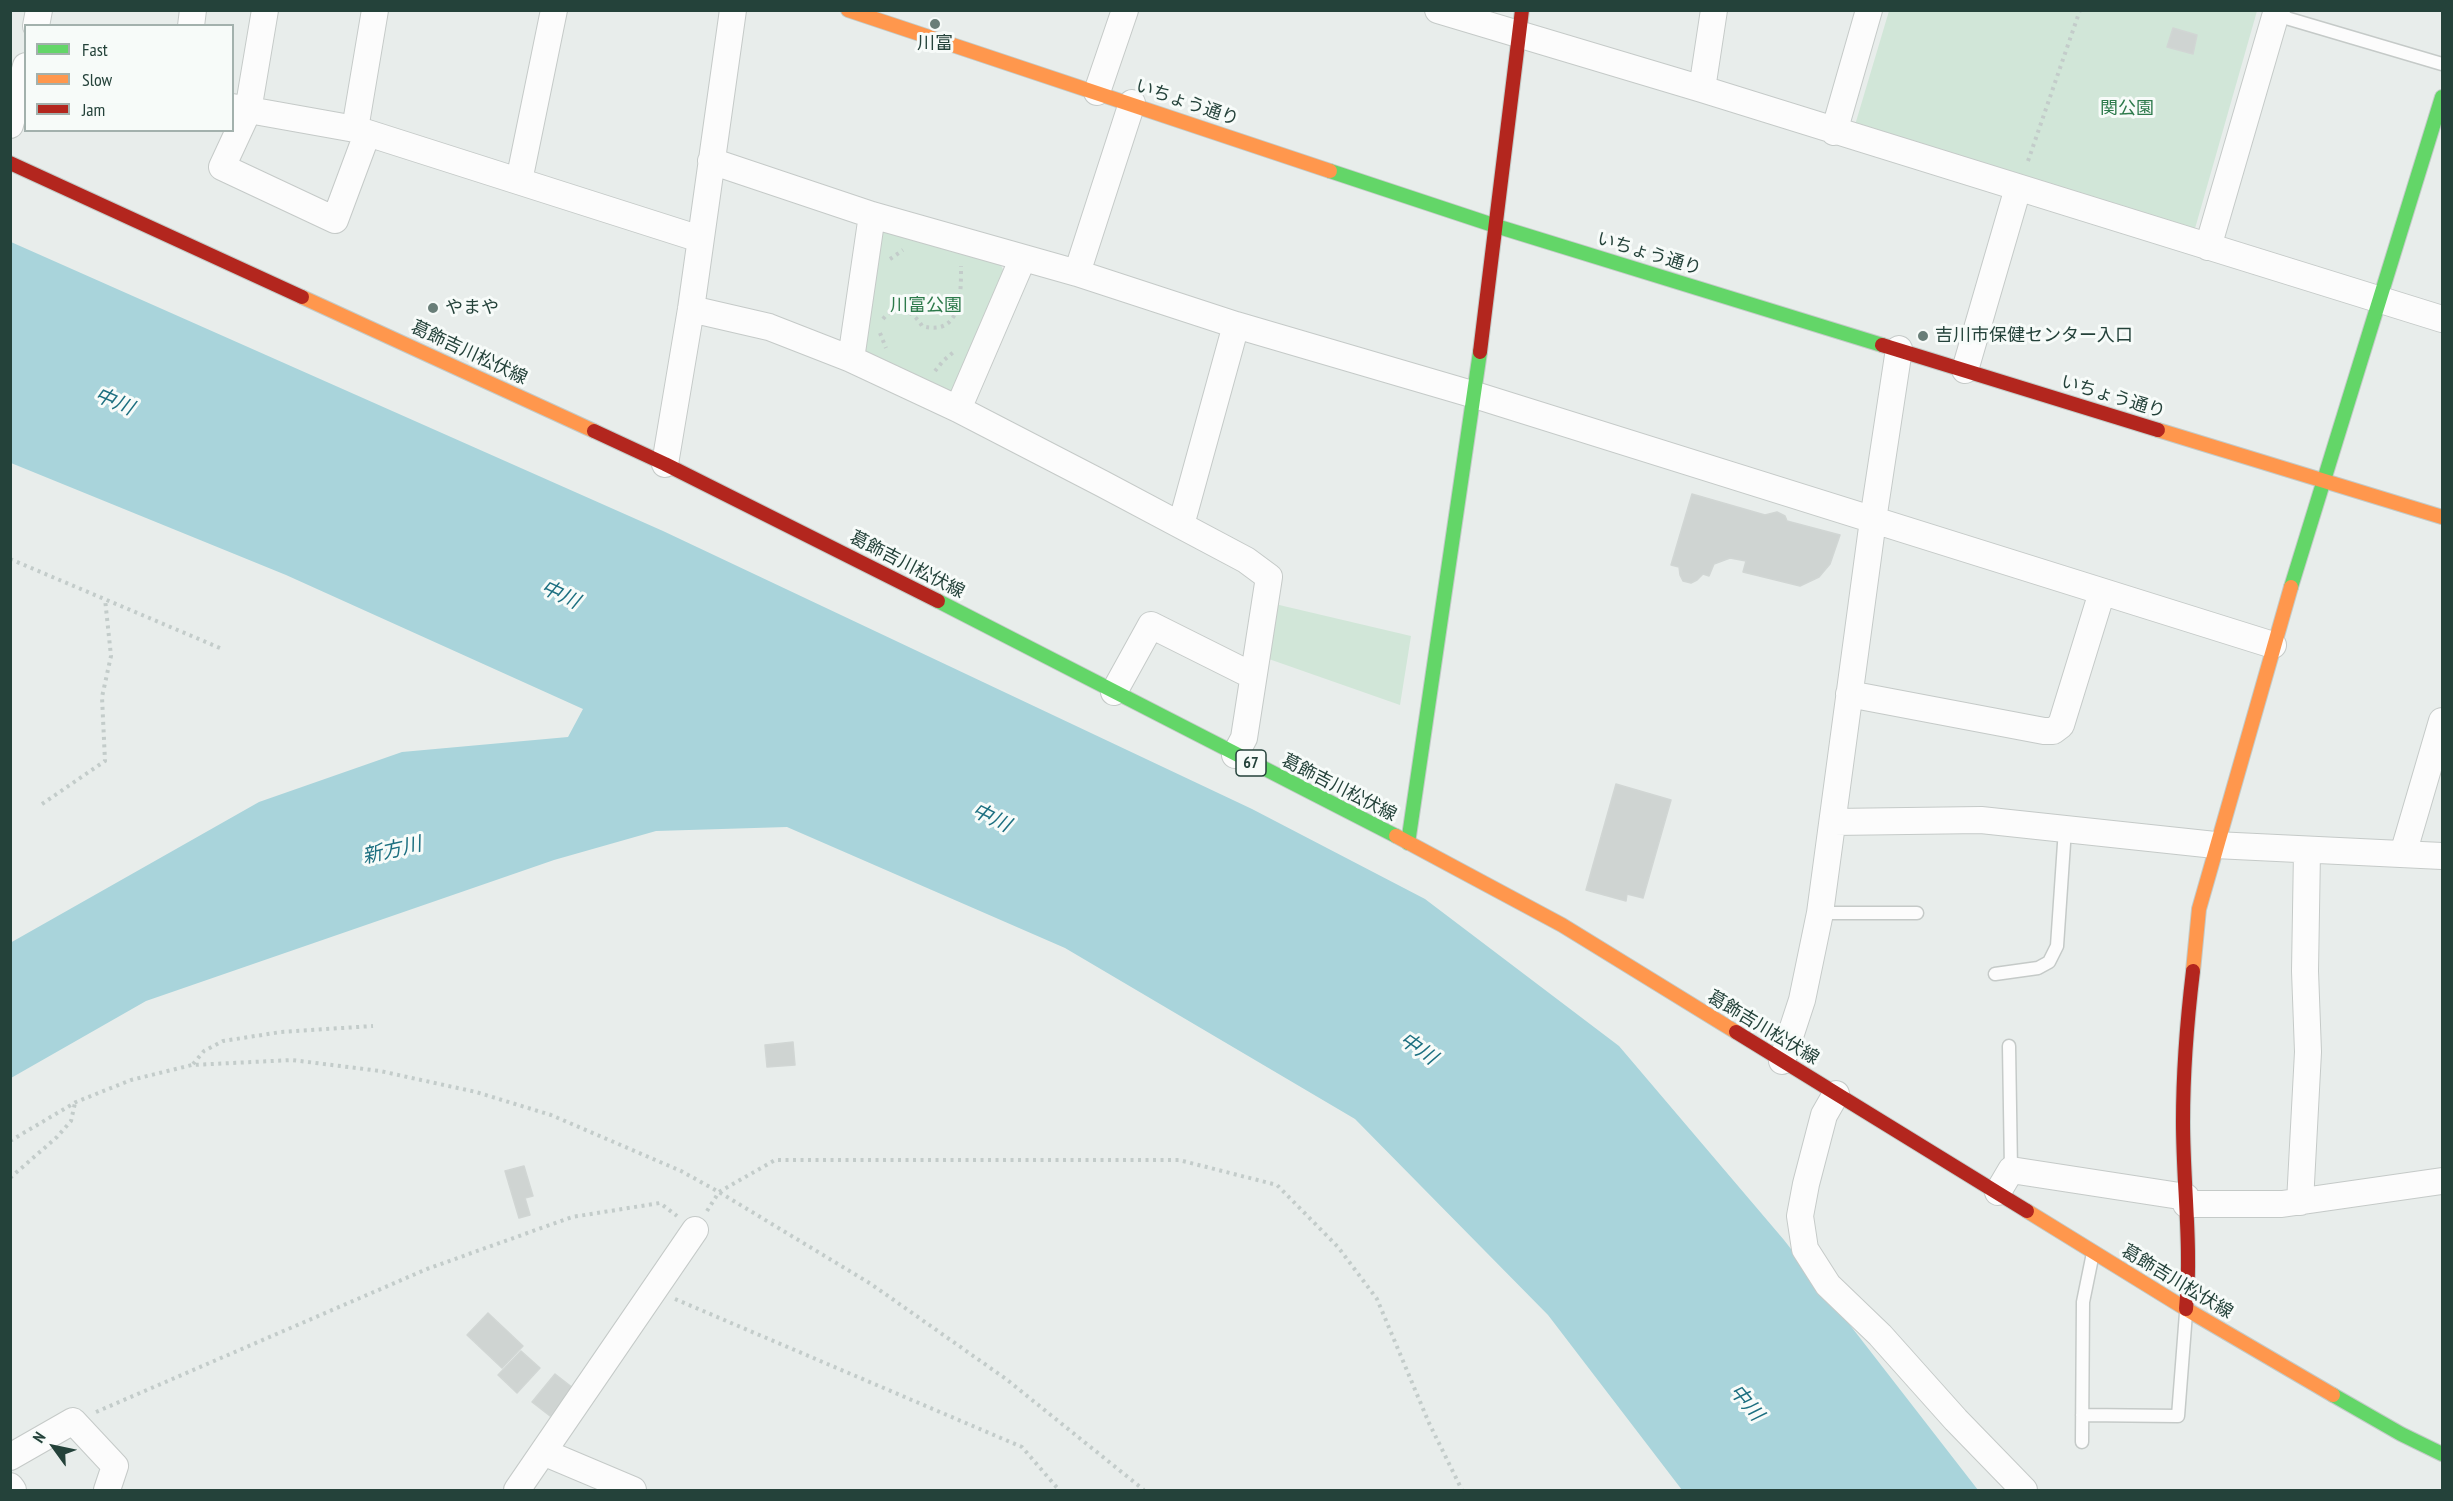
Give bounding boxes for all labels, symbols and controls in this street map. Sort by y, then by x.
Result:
marker: 川富 [928,17,942,31]
legend [24,24,234,132]
place label: 川富 [917,33,953,55]
text: Fast [82,38,108,61]
text: Slow [82,68,112,91]
street label: いちょう通り [1132,75,1242,131]
text: Jam [82,98,105,121]
park label: 関公園 [2100,98,2154,120]
street label: いちょう通り [1594,228,1704,280]
park label: 川富公園 [890,295,962,317]
place label: やまや [445,297,499,319]
marker: やまや [426,301,440,315]
street label: 葛飾吉川松伏線 [407,317,531,389]
place label: 吉川市保健センター入口 [1935,325,2133,347]
marker: 吉川市保健センター入口 [1916,329,1930,343]
street label: いちょう通り [2058,371,2168,423]
water label: 中川 [91,383,137,421]
street label: 葛飾吉川松伏線 [846,527,968,603]
water label: 中川 [537,576,583,614]
road number: 67 [1236,750,1266,776]
street label: 葛飾吉川松伏線 [1278,750,1400,826]
water label: 中川 [968,798,1014,838]
water label: 新方川 [360,833,424,869]
street label: 葛飾吉川松伏線 [1703,986,1823,1070]
water label: 中川 [1395,1028,1441,1070]
street label: 葛飾吉川松伏線 [2117,1240,2237,1324]
water label: 中川 [1724,1380,1768,1426]
north arrow [24,1417,84,1477]
text: N [28,1428,50,1446]

